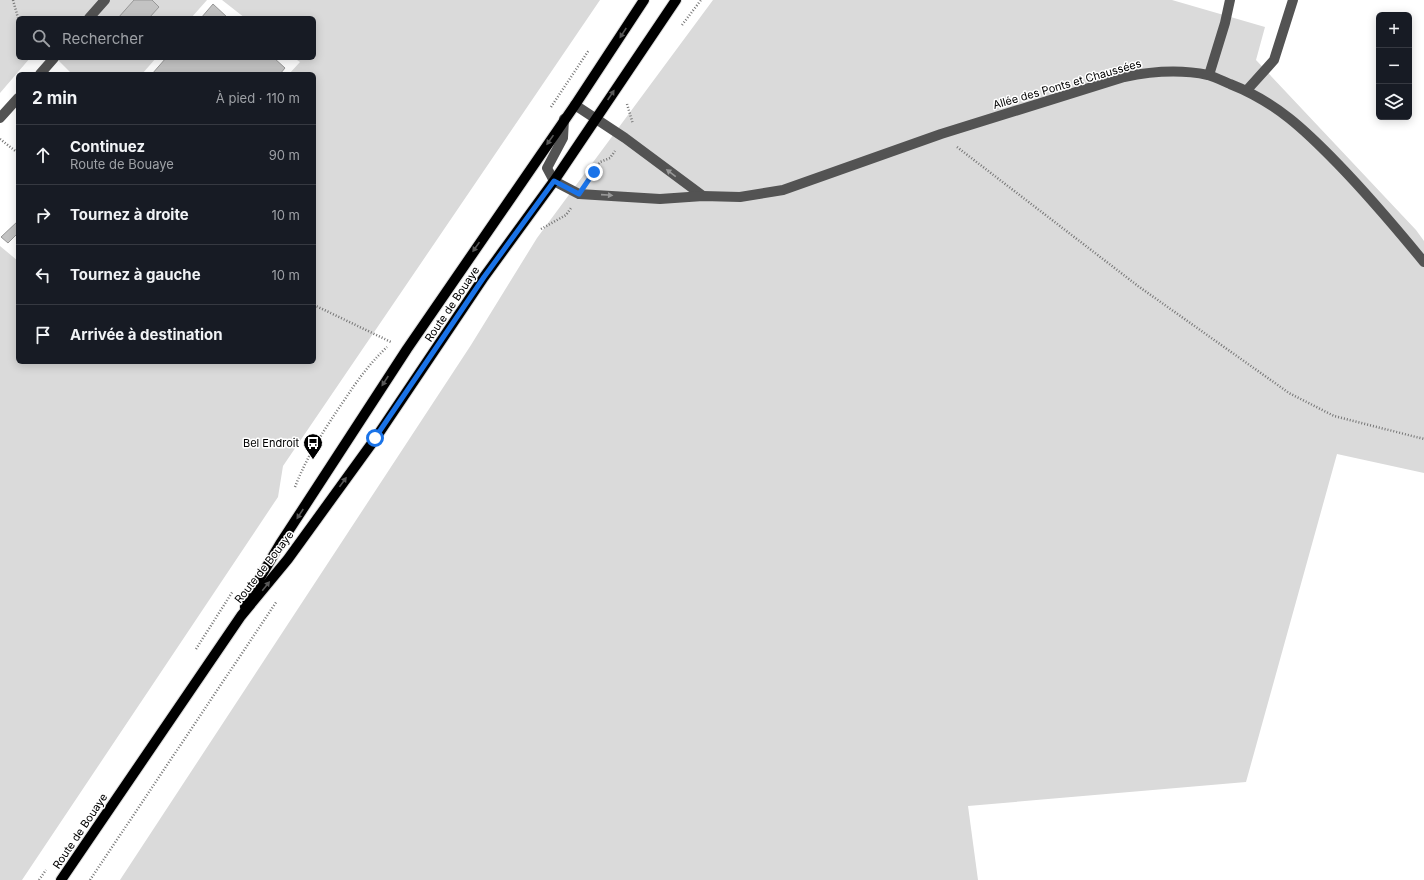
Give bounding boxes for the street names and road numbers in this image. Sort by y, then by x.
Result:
street label: Allée des Ponts et Chaussées [991,56,1143,112]
street label: Route de Bouaye [422,264,482,344]
street label: Route de Bouaye [231,528,297,606]
street label: Route de Bouaye [50,791,110,871]

